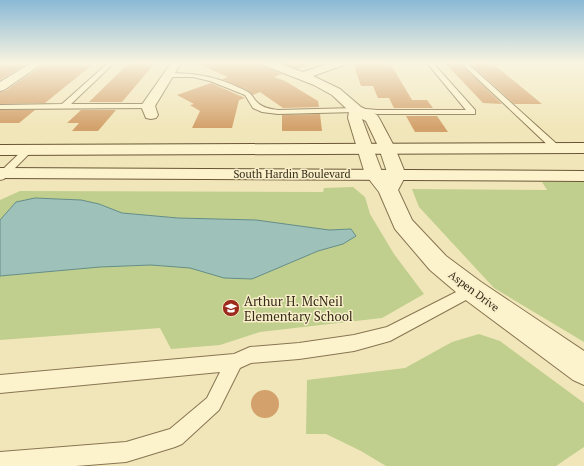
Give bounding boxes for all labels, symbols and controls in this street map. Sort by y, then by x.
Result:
street label: South Hardin Boulevard [233,167,351,181]
street label: Aspen Drive [446,268,502,315]
place label: Arthur H. McNeil Elementary School [244,292,353,325]
school or university icon: Arthur H. McNeil Elementary School [221,298,241,318]

